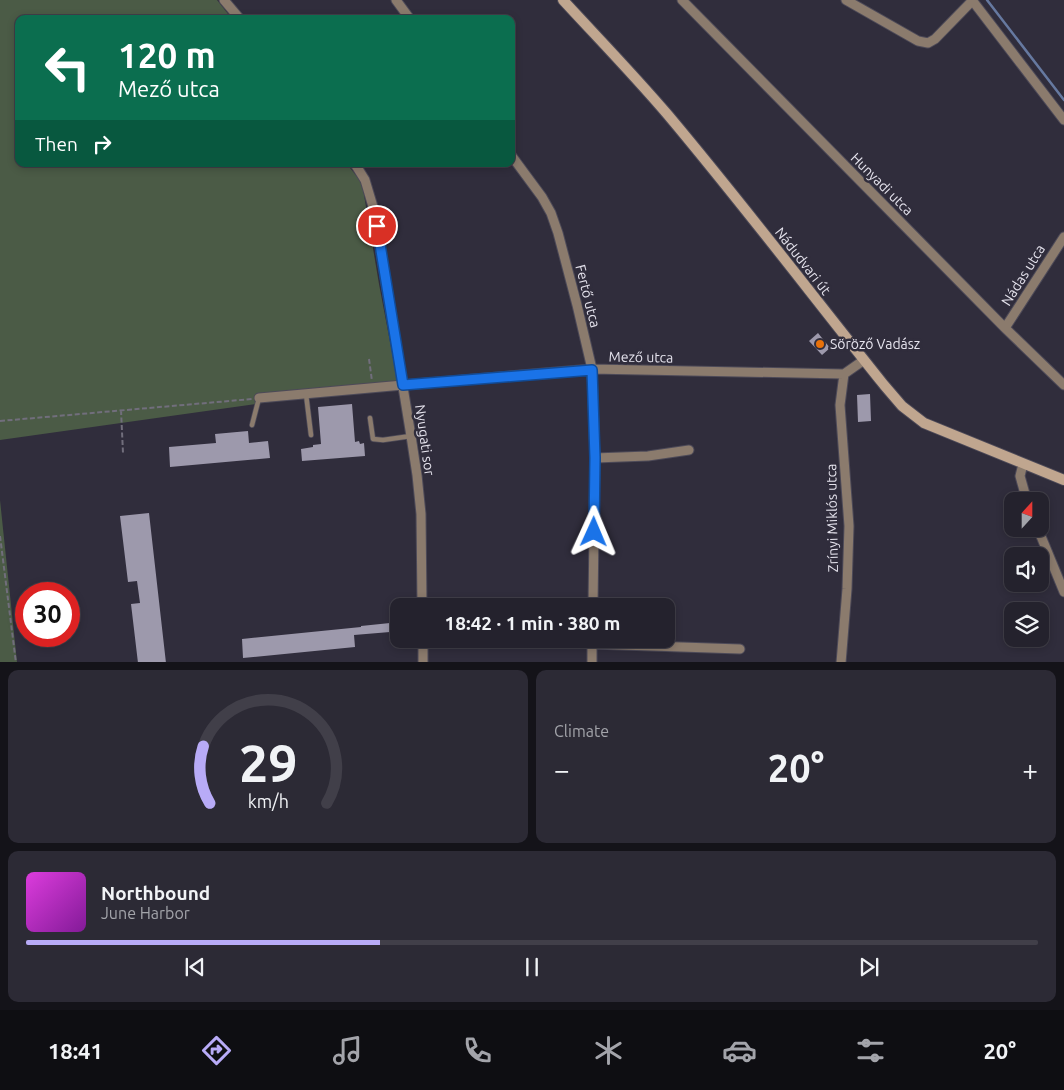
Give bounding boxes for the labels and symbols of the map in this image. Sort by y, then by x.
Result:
street label: Hunyadi utca [848,150,916,218]
pin [356,205,398,247]
street label: Nádudvari út [772,224,835,298]
street label: Nádas utca [998,242,1048,308]
street label: Fertő utca [572,263,604,329]
place label: Söröző Vadász [830,336,920,352]
marker: Söröző Vadász [814,338,826,350]
street label: Mező utca [608,348,674,366]
street label: Nyugati sor [412,403,438,477]
street label: Zrínyi Miklós utca [823,463,841,573]
north arrow [1004,492,1049,538]
position arrow [567,505,619,557]
speed limit sign: 30 [15,582,80,647]

